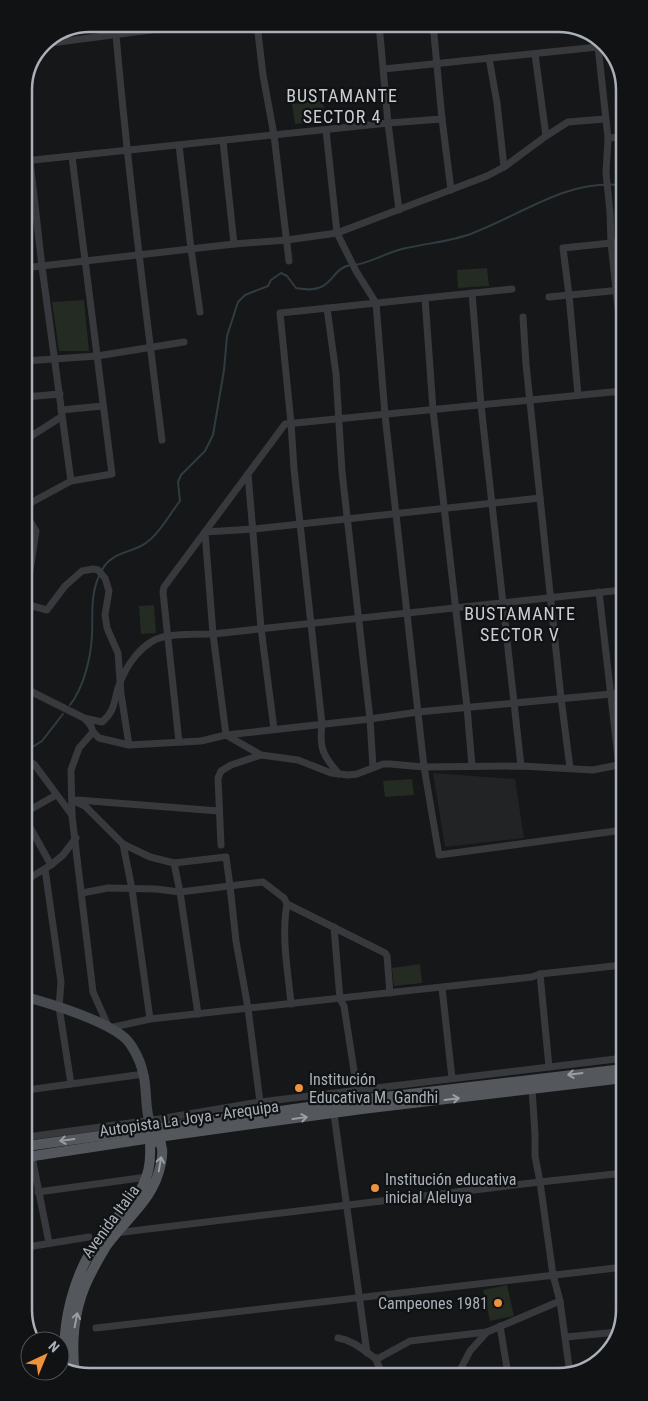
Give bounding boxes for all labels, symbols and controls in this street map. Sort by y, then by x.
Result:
district label: BUSTAMANTE SECTOR 4 [286,85,398,127]
district label: BUSTAMANTE SECTOR V [464,603,576,645]
one-way arrow [567,1069,583,1079]
place label: Institución Educativa M. Gandhi [309,1070,438,1107]
marker: Institución Educativa M. Gandhi [293,1082,305,1094]
one-way arrow [443,1094,459,1104]
street label: Autopista La Joya - Arequipa [98,1096,280,1140]
one-way arrow [292,1113,308,1123]
one-way arrow [59,1135,75,1145]
one-way arrow [156,1156,166,1172]
place label: Institución educativa inicial Aleluya [385,1170,516,1207]
street label: Avenida Italia [78,1181,143,1261]
marker: Institución educativa inicial Aleluya [369,1182,381,1194]
place label: Campeones 1981 [378,1294,488,1313]
marker: Campeones 1981 [492,1297,504,1309]
one-way arrow [72,1313,82,1329]
north arrow [20,1331,70,1381]
text: N [45,1338,63,1355]

